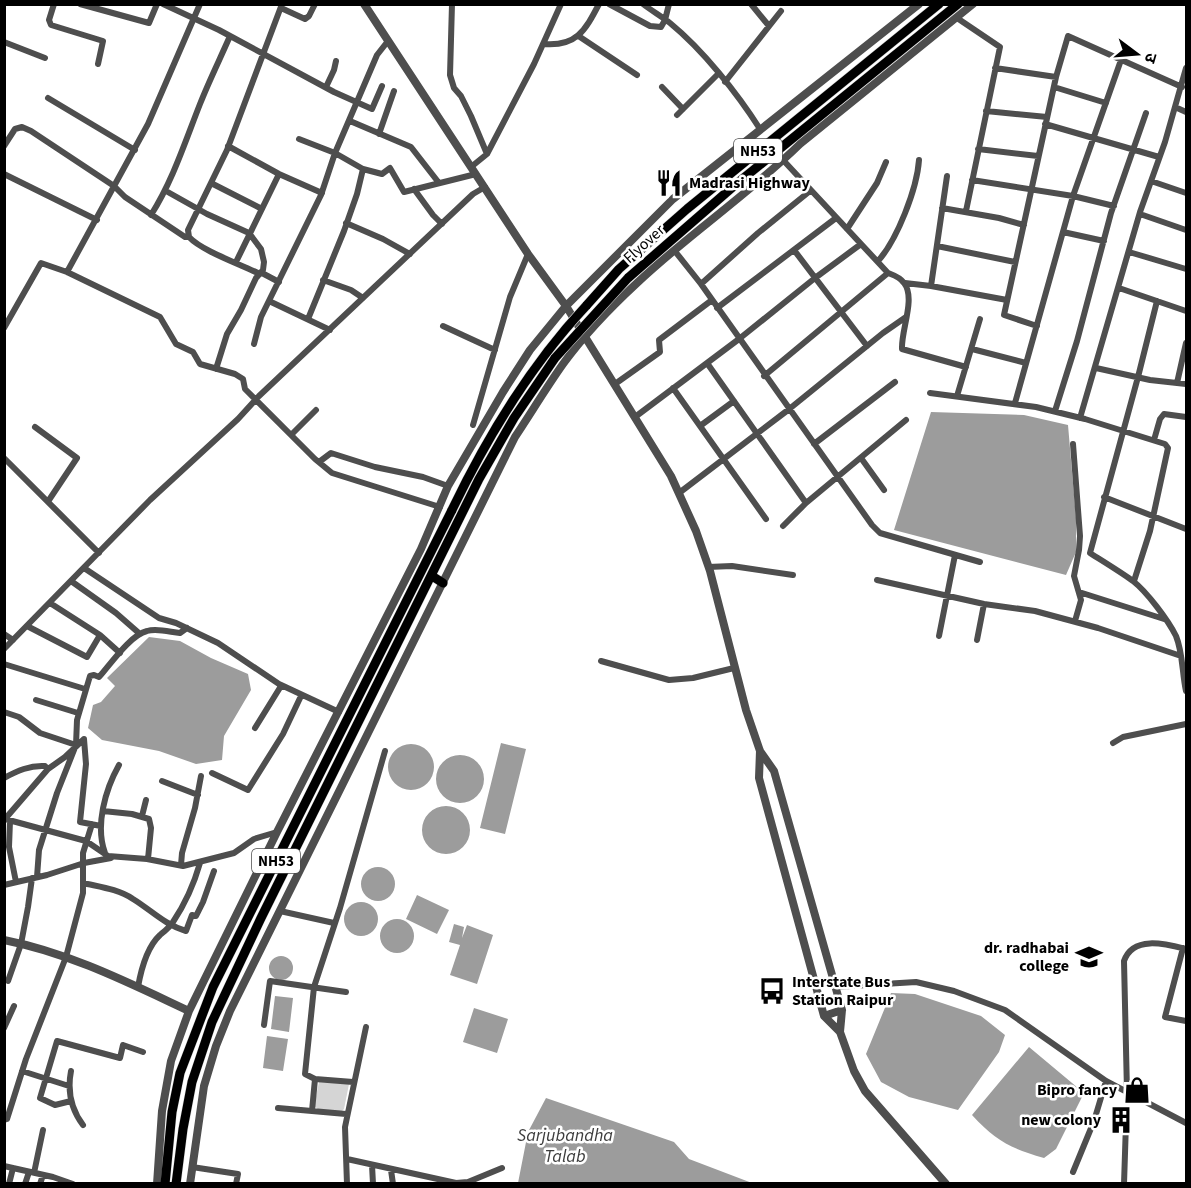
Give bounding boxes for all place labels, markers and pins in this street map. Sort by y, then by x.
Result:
restaurant icon: Madrasi Highway [654,168,684,198]
place label: Madrasi Highway [689,172,810,194]
place label: dr. radhabai college [984,937,1069,977]
school or university icon: dr. radhabai college [1074,942,1104,972]
place label: Interstate Bus Station Raipur [792,971,894,1011]
bus stop icon: Interstate Bus Station Raipur [757,976,787,1006]
shop icon: Bipro fancy [1122,1075,1152,1105]
place label: Bipro fancy [1037,1079,1118,1101]
building icon: new colony [1106,1105,1136,1135]
place label: new colony [1021,1109,1102,1131]

